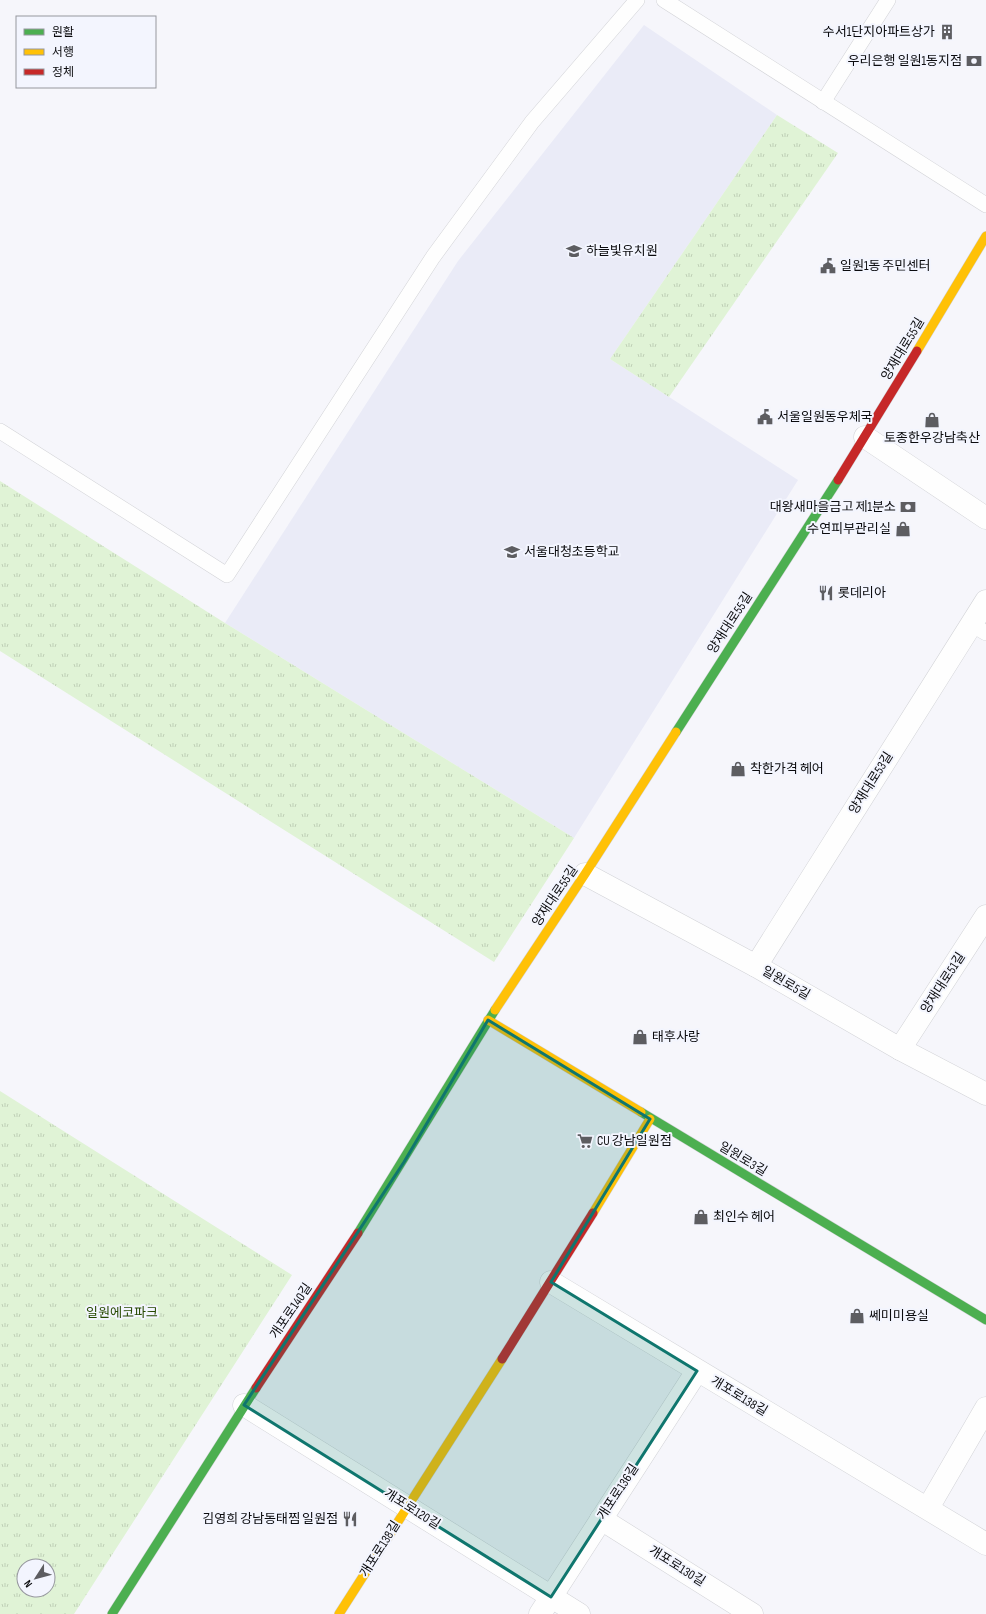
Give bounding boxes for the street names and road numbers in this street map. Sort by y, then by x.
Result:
street label: 양재대로55길 [878,315,928,383]
street label: 양재대로55길 [704,589,756,657]
street label: 양재대로53길 [846,749,896,817]
street label: 양재대로55길 [529,862,581,930]
street label: 양재대로51길 [917,949,969,1017]
street label: 일원로5길 [759,963,813,1003]
street label: 일원로3길 [716,1138,770,1180]
street label: 개포로140길 [267,1280,315,1342]
street label: 개포로138길 [708,1373,770,1419]
street label: 개포로136길 [594,1461,642,1523]
street label: 개포로120길 [381,1485,443,1533]
street label: 개포로138길 [356,1518,404,1580]
street label: 개포로130길 [646,1542,708,1590]

